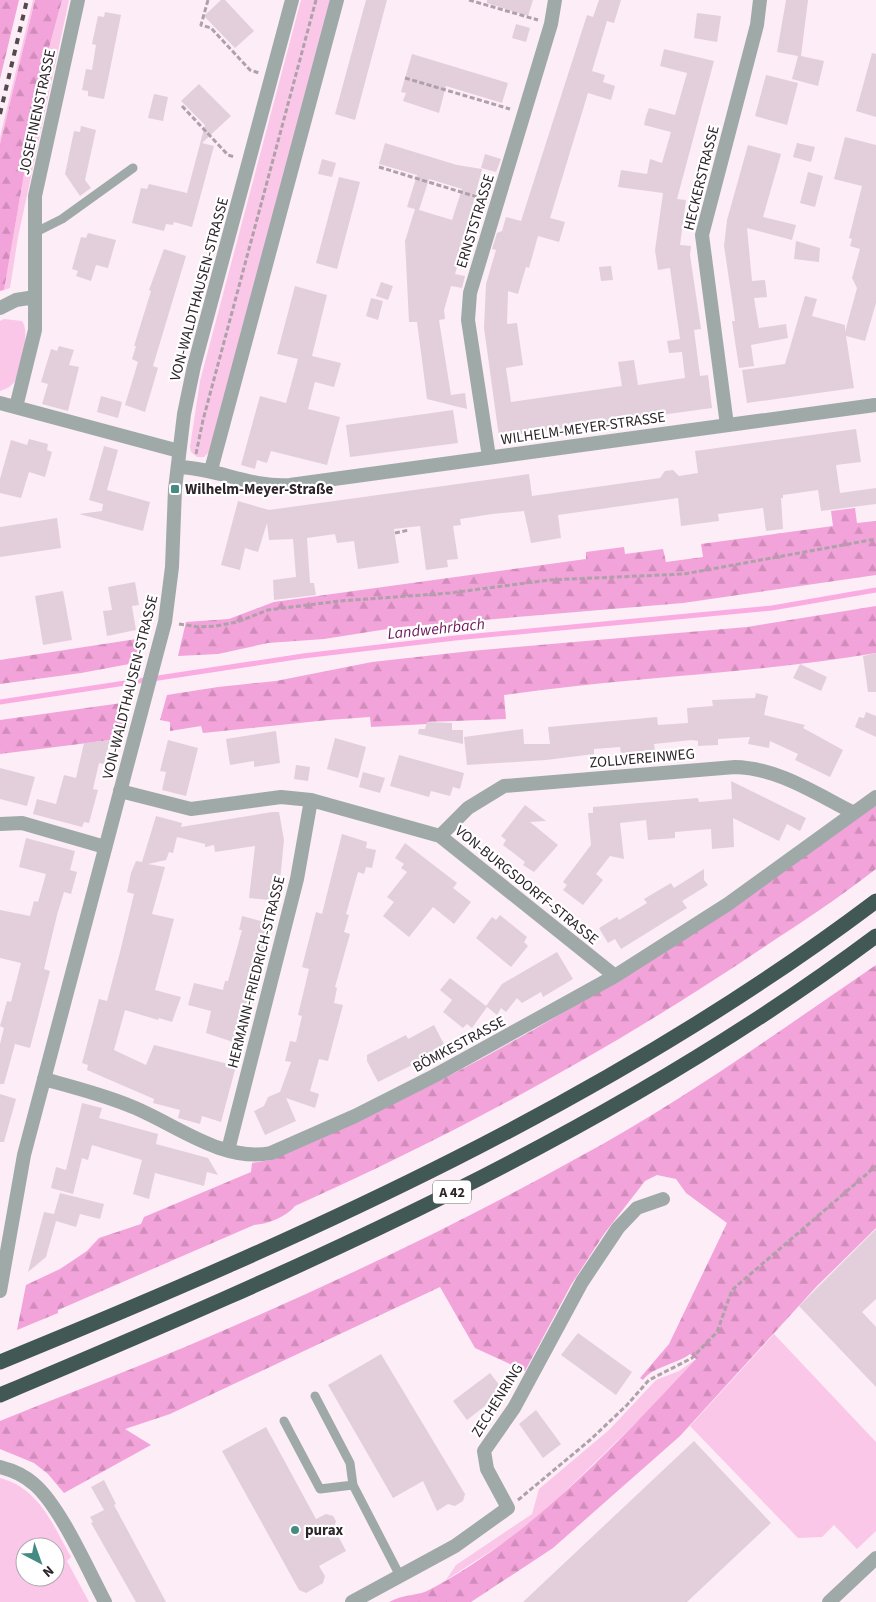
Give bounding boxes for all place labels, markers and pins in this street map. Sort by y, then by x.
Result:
place label: Wilhelm-Meyer-Straße [185,479,333,500]
marker: Wilhelm-Meyer-Straße [169,483,181,495]
place label: purax [305,1520,344,1541]
marker: purax [289,1524,301,1536]

